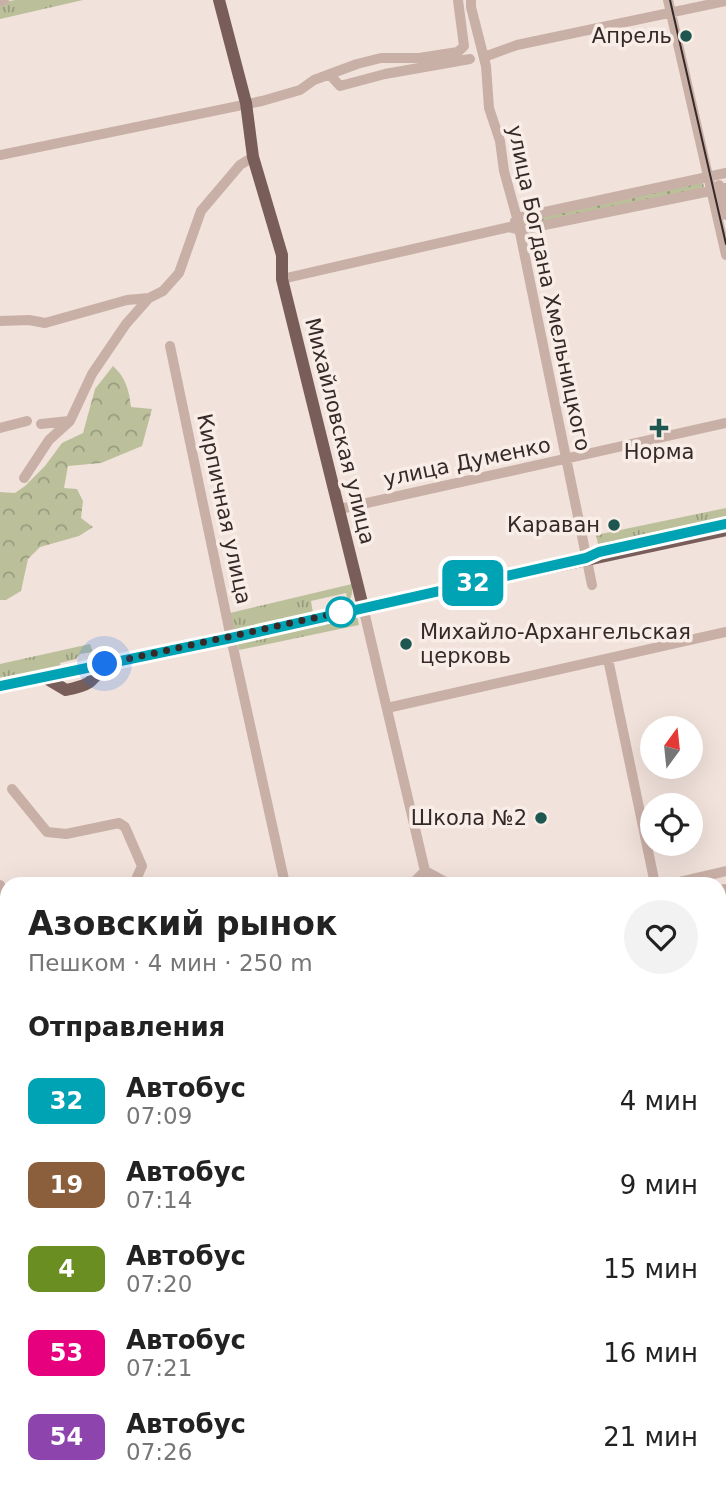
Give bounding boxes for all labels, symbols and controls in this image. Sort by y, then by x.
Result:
place label: Апрель [592,24,672,48]
marker: Апрель [678,28,694,44]
street label: улица Богдана Хмельницкого [503,123,595,453]
street label: Михайловская улица [300,315,380,547]
street label: Кирпичная улица [192,412,256,606]
marker: Норма [651,420,667,436]
street label: улица Думенко [381,433,553,491]
place label: Норма [624,440,694,464]
place label: Караван [507,513,600,537]
marker: Караван [606,517,622,533]
line badge: 32 [442,560,504,606]
text: 32 [456,569,490,597]
unlabelled marker [326,597,356,627]
place label: Михайло-Архангельская церковь [420,620,691,668]
marker: Михайло-Архангельская церковь [398,636,414,652]
your location [87,646,122,681]
north arrow [640,716,704,779]
map controls [640,716,703,856]
button: locate [640,793,703,856]
place label: Школа №2 [411,806,527,830]
marker: Школа №2 [533,810,549,826]
button: heart [624,900,698,974]
text: Азовский рынок [28,904,337,943]
text: Пешком · 4 мин · 250 m [28,950,313,976]
text: Отправления [28,1012,225,1042]
text: Автобус [126,1073,246,1103]
text: 4 мин [620,1086,698,1116]
text: 32 [50,1087,83,1115]
text: 07:09 [126,1103,192,1129]
text: Автобус [126,1157,246,1187]
text: 9 мин [620,1170,698,1200]
text: 19 [50,1171,83,1199]
text: 07:14 [126,1187,192,1213]
text: Автобус [126,1241,246,1271]
text: 15 мин [603,1254,698,1284]
text: 4 [58,1255,75,1283]
text: 07:20 [126,1271,192,1297]
text: Автобус [126,1325,246,1355]
text: 16 мин [603,1338,698,1368]
text: 53 [50,1339,83,1367]
text: 07:21 [126,1355,192,1381]
text: Автобус [126,1409,246,1439]
text: 21 мин [603,1422,698,1452]
text: 54 [50,1423,83,1451]
text: 07:26 [126,1439,192,1465]

